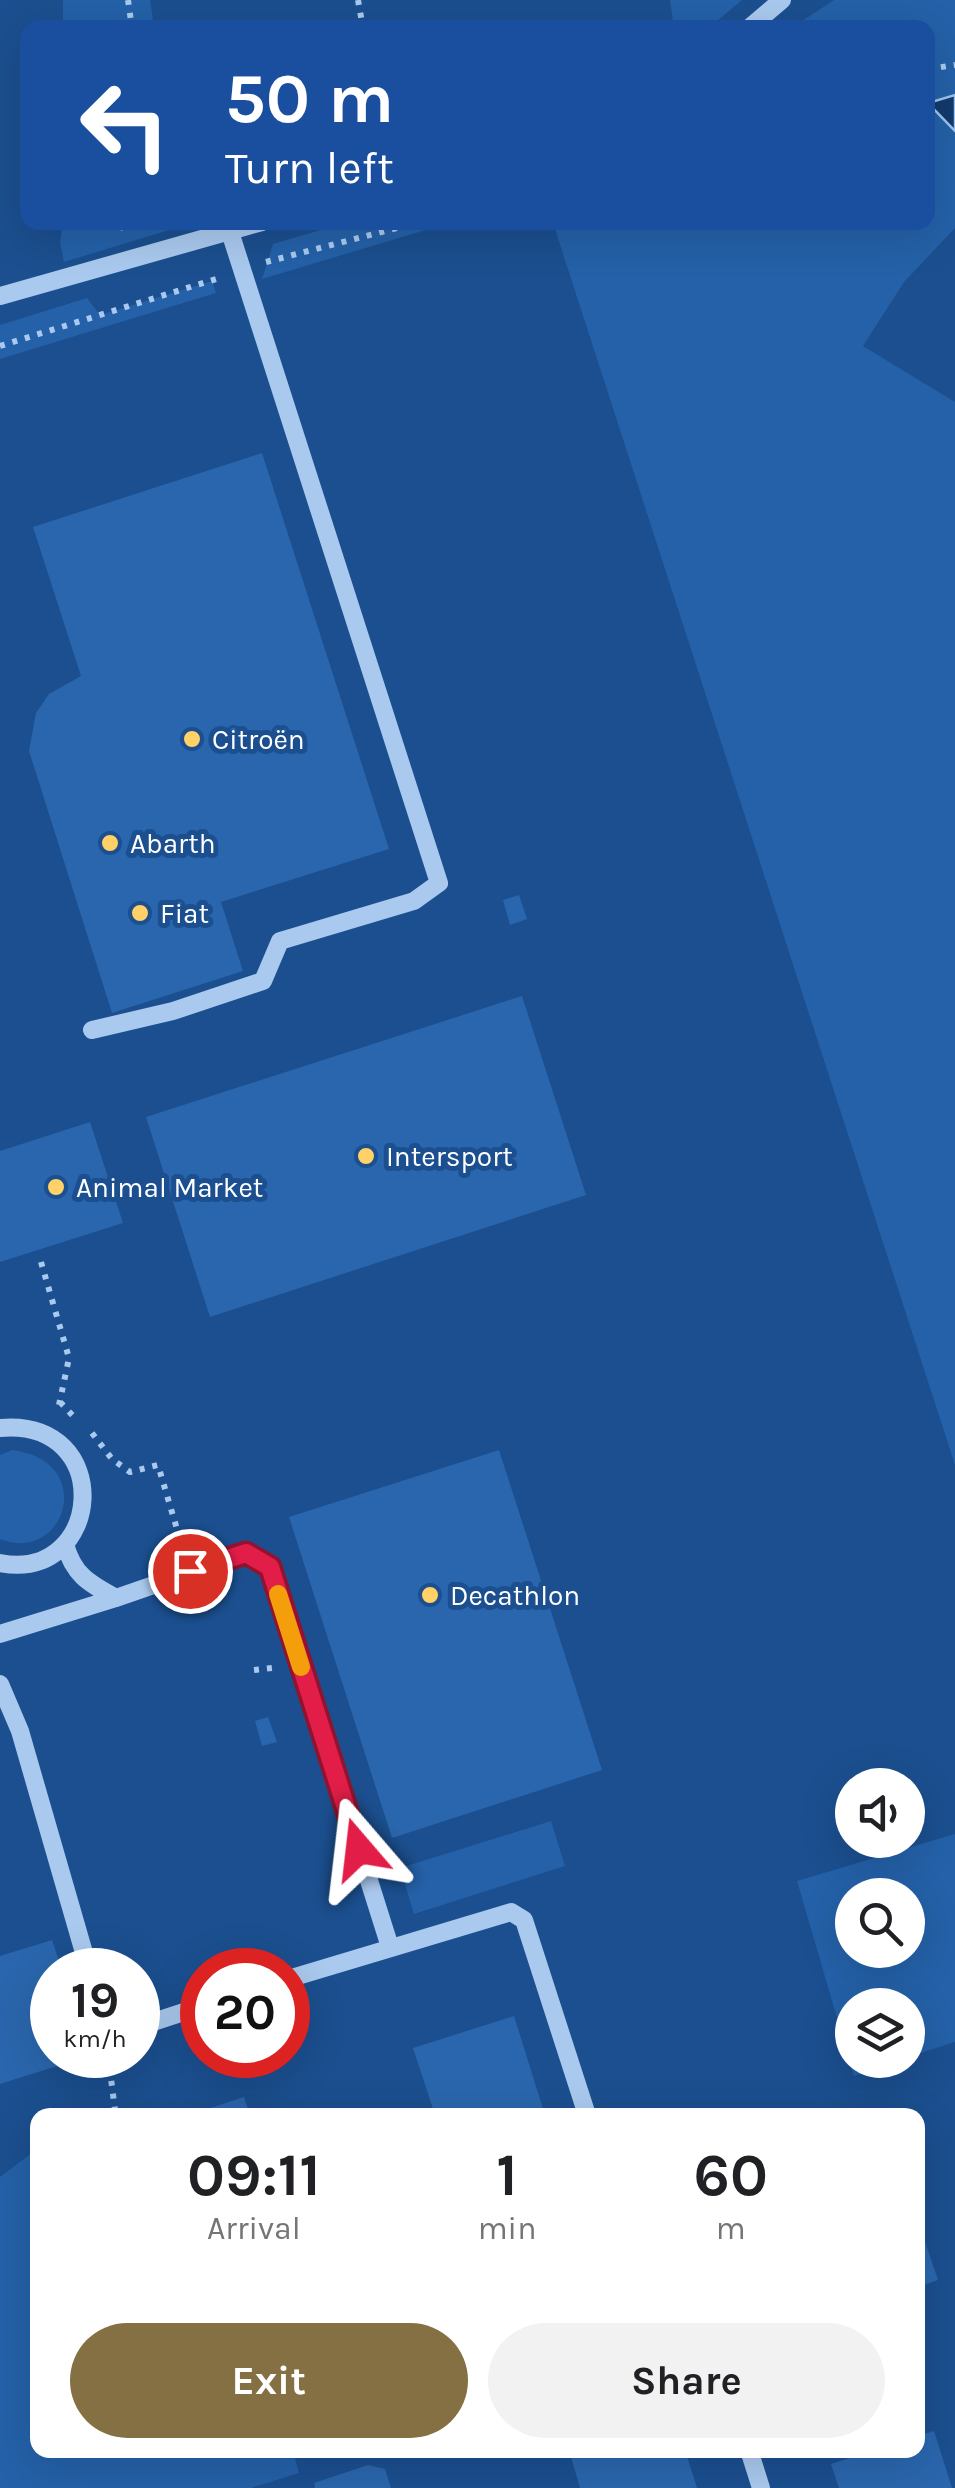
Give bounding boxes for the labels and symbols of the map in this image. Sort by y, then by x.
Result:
place label: Citroën [212,723,305,756]
marker: Citroën [181,728,203,750]
place label: Abarth [130,827,216,860]
marker: Abarth [99,832,121,854]
place label: Fiat [160,897,209,930]
marker: Fiat [129,902,151,924]
place label: Intersport [386,1140,513,1173]
marker: Intersport [355,1145,377,1167]
place label: Animal Market [76,1171,263,1204]
marker: Animal Market [45,1176,67,1198]
pin [148,1529,233,1614]
place label: Decathlon [450,1579,580,1612]
marker: Decathlon [419,1584,441,1606]
position arrow [307,1797,411,1901]
speed limit sign: 20 [180,1948,310,2078]

